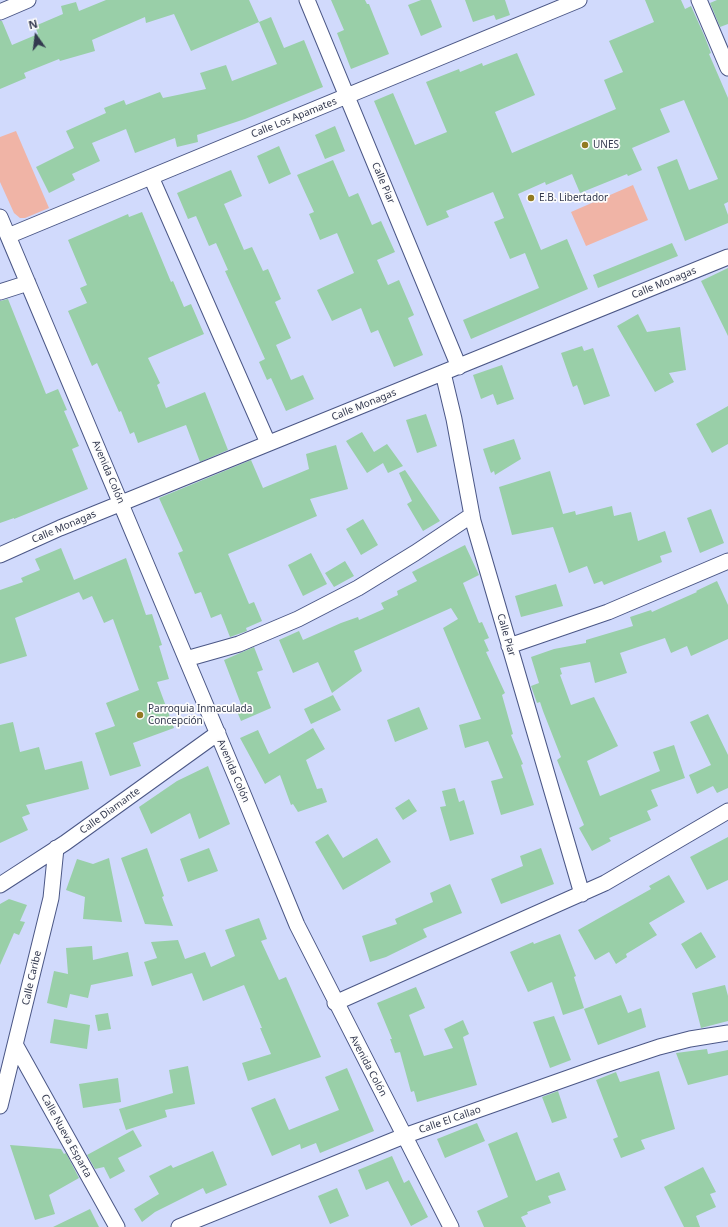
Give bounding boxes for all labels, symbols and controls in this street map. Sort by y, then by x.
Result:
north arrow [16,16,56,56]
text: N [27,16,39,32]
street label: Calle Los Apamates [249,95,339,141]
place label: UNES [593,139,619,151]
marker: UNES [580,140,590,150]
street label: Calle Piar [369,161,397,205]
place label: E.B. Libertador [539,192,608,204]
marker: E.B. Libertador [526,193,536,203]
street label: Calle Monagas [630,265,698,301]
street label: Calle Monagas [330,387,398,423]
street label: Avenida Colón [89,439,127,505]
street label: Calle Monagas [30,508,98,546]
street label: Calle Piar [494,612,518,658]
place label: Parroquia Inmaculada Concepción [148,703,252,726]
marker: Parroquia Inmaculada Concepción [135,710,145,720]
street label: Avenida Colón [214,738,252,804]
street label: Calle Diamante [78,785,142,837]
street label: Calle Caribe [20,949,44,1007]
street label: Avenida Colón [347,1033,389,1099]
street label: Calle Nueva Esparta [38,1092,94,1180]
street label: Calle El Callao [417,1104,483,1136]

